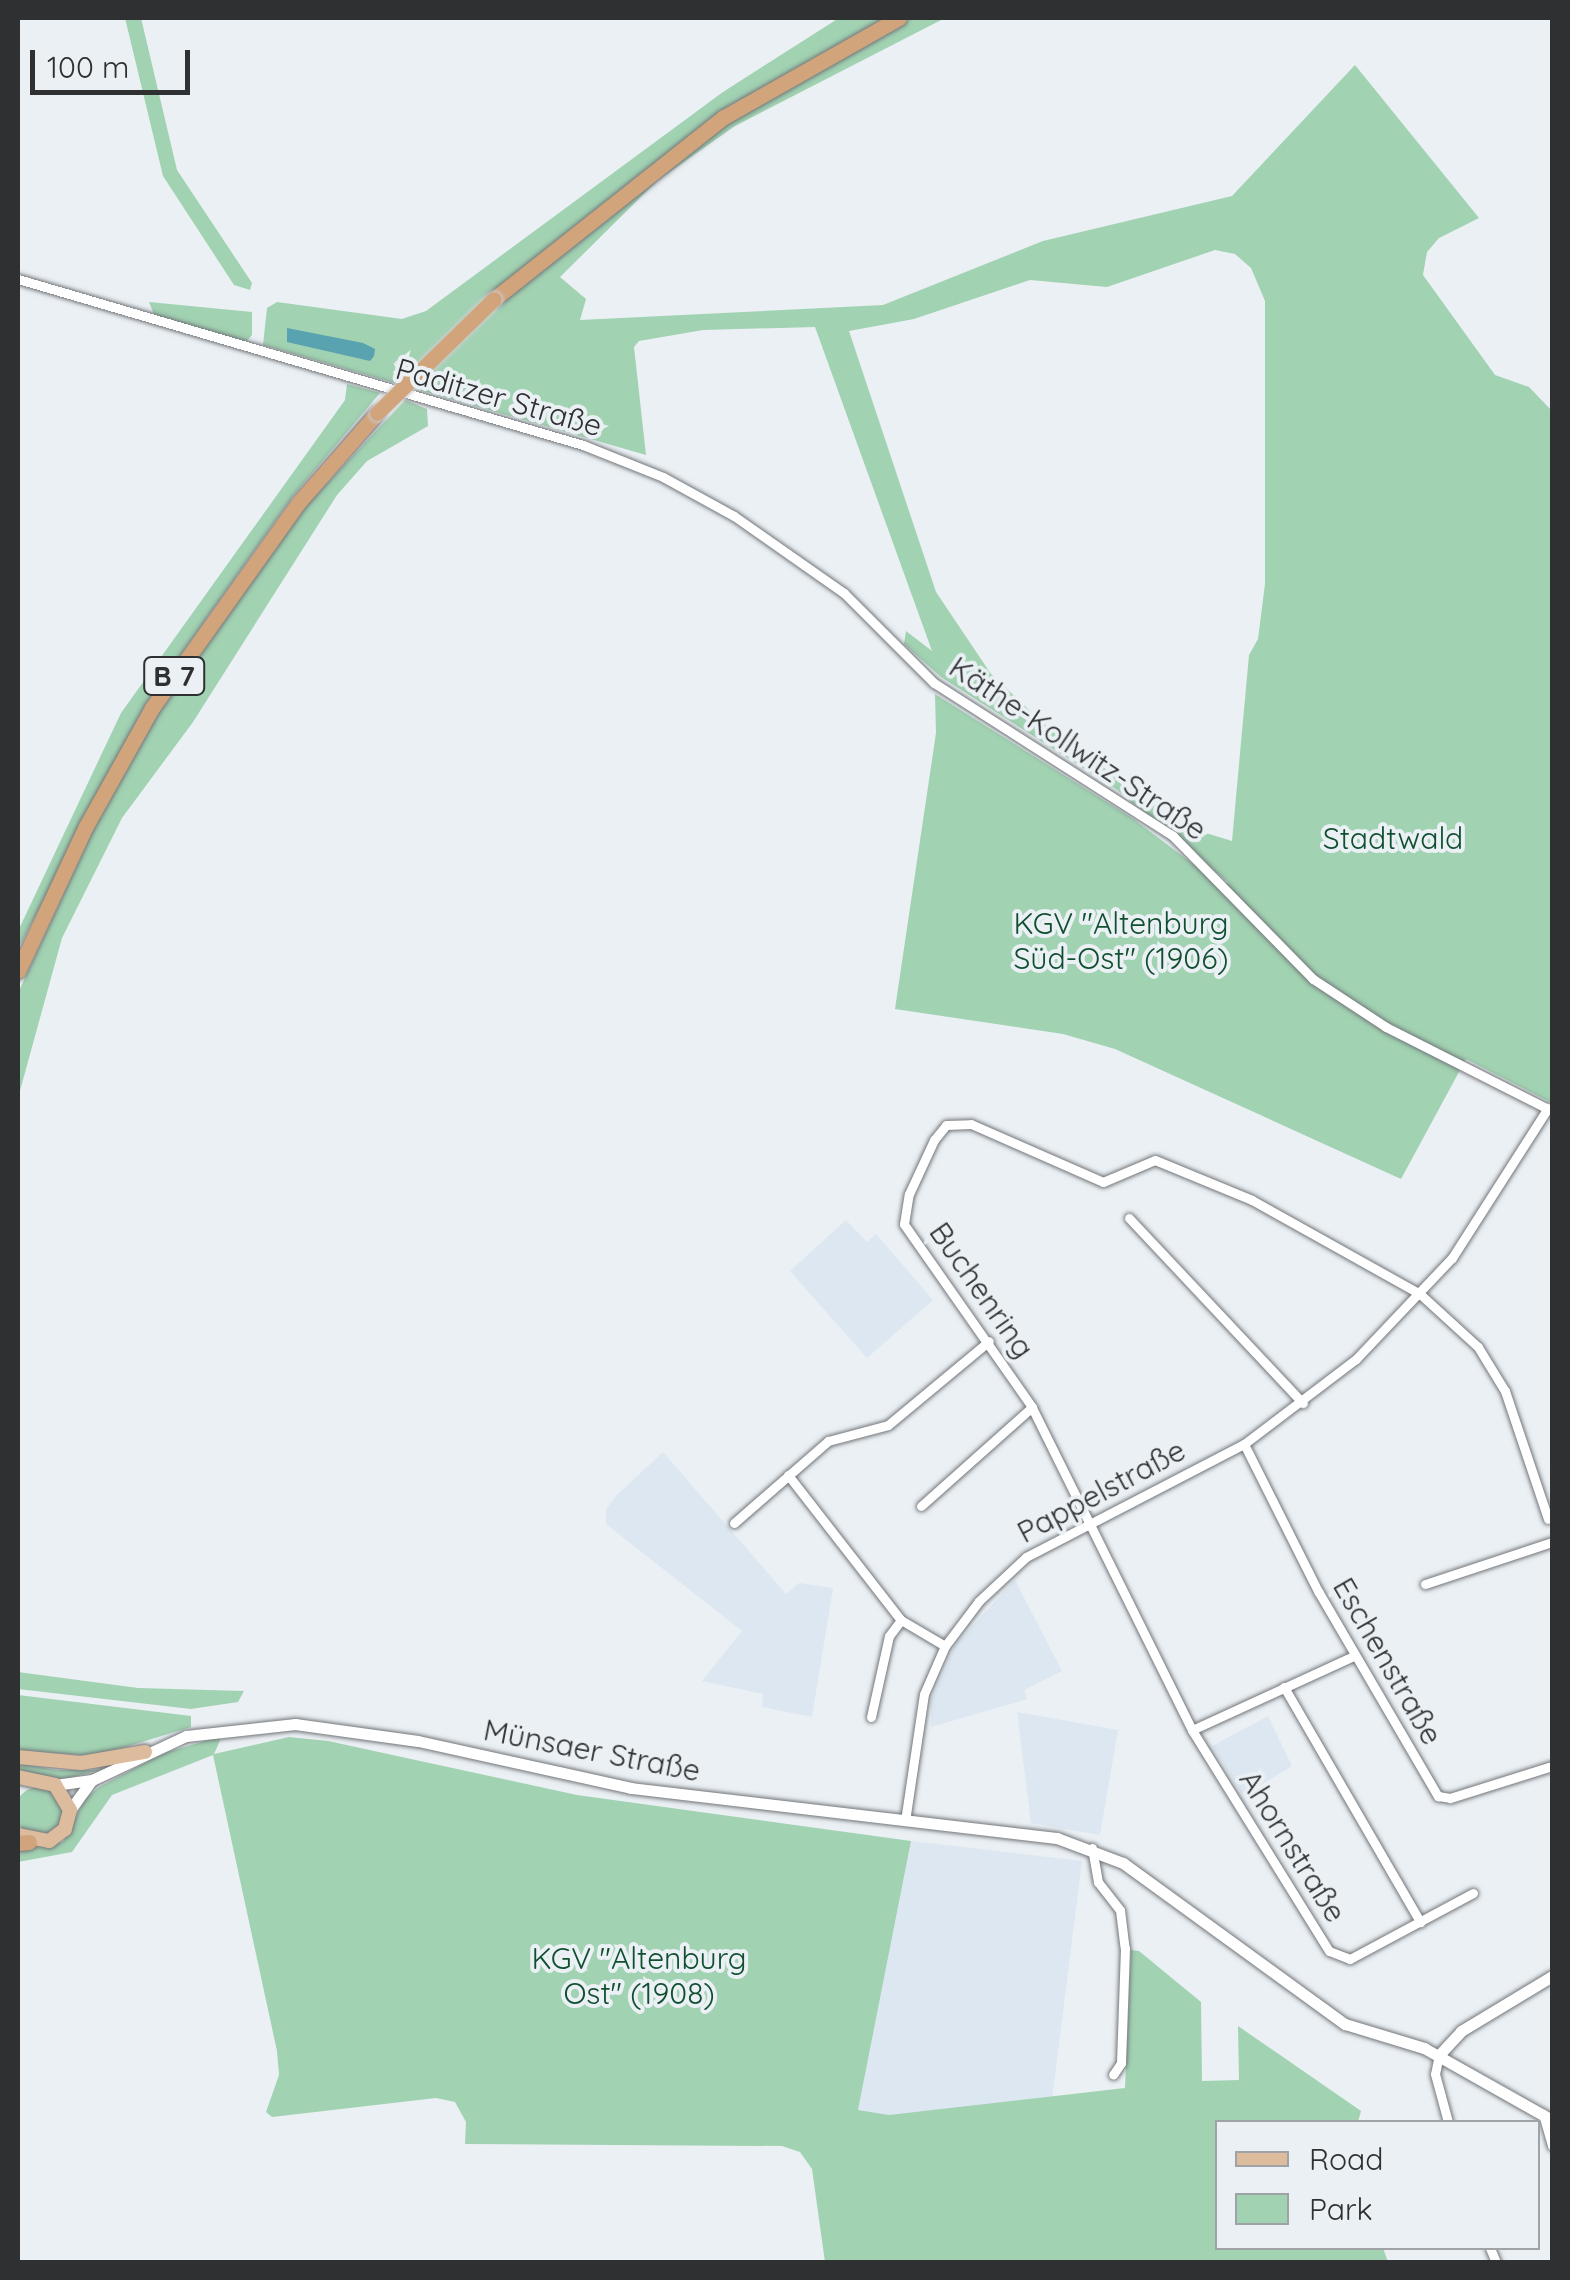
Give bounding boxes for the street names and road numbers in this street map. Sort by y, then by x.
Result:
street label: Paditzer Straße [392,350,606,444]
street label: Käthe-Kollwitz-Straße [943,649,1213,847]
road number: B 7 [142,653,206,699]
street label: Buchenring [922,1215,1042,1365]
street label: Pappelstraße [1011,1432,1191,1550]
street label: Eschenstraße [1326,1571,1450,1751]
street label: Münsaer Straße [481,1711,703,1789]
street label: Ahornstraße [1232,1763,1354,1929]

